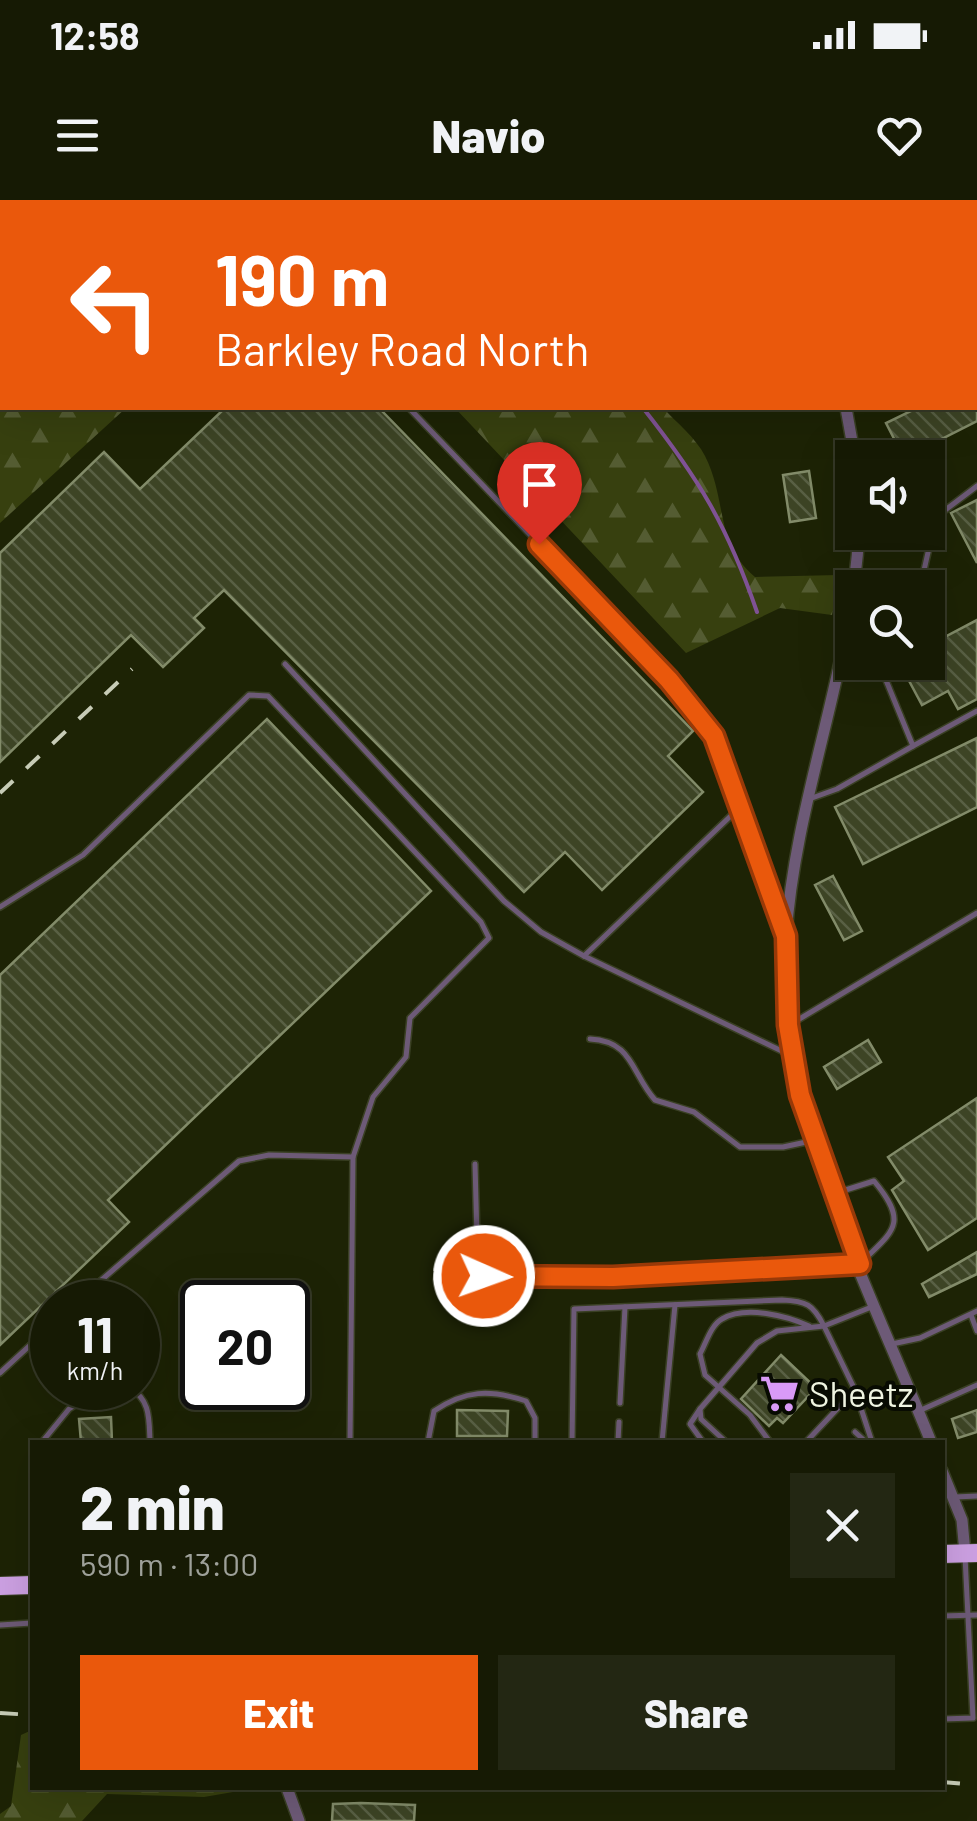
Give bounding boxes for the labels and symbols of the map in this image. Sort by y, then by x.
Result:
pin [497,442,582,545]
position arrow [432,1224,536,1328]
speed limit sign: 20 [180,1280,310,1410]
supermarket icon: Sheetz [758,1372,800,1414]
place label: Sheetz [809,1372,913,1414]

